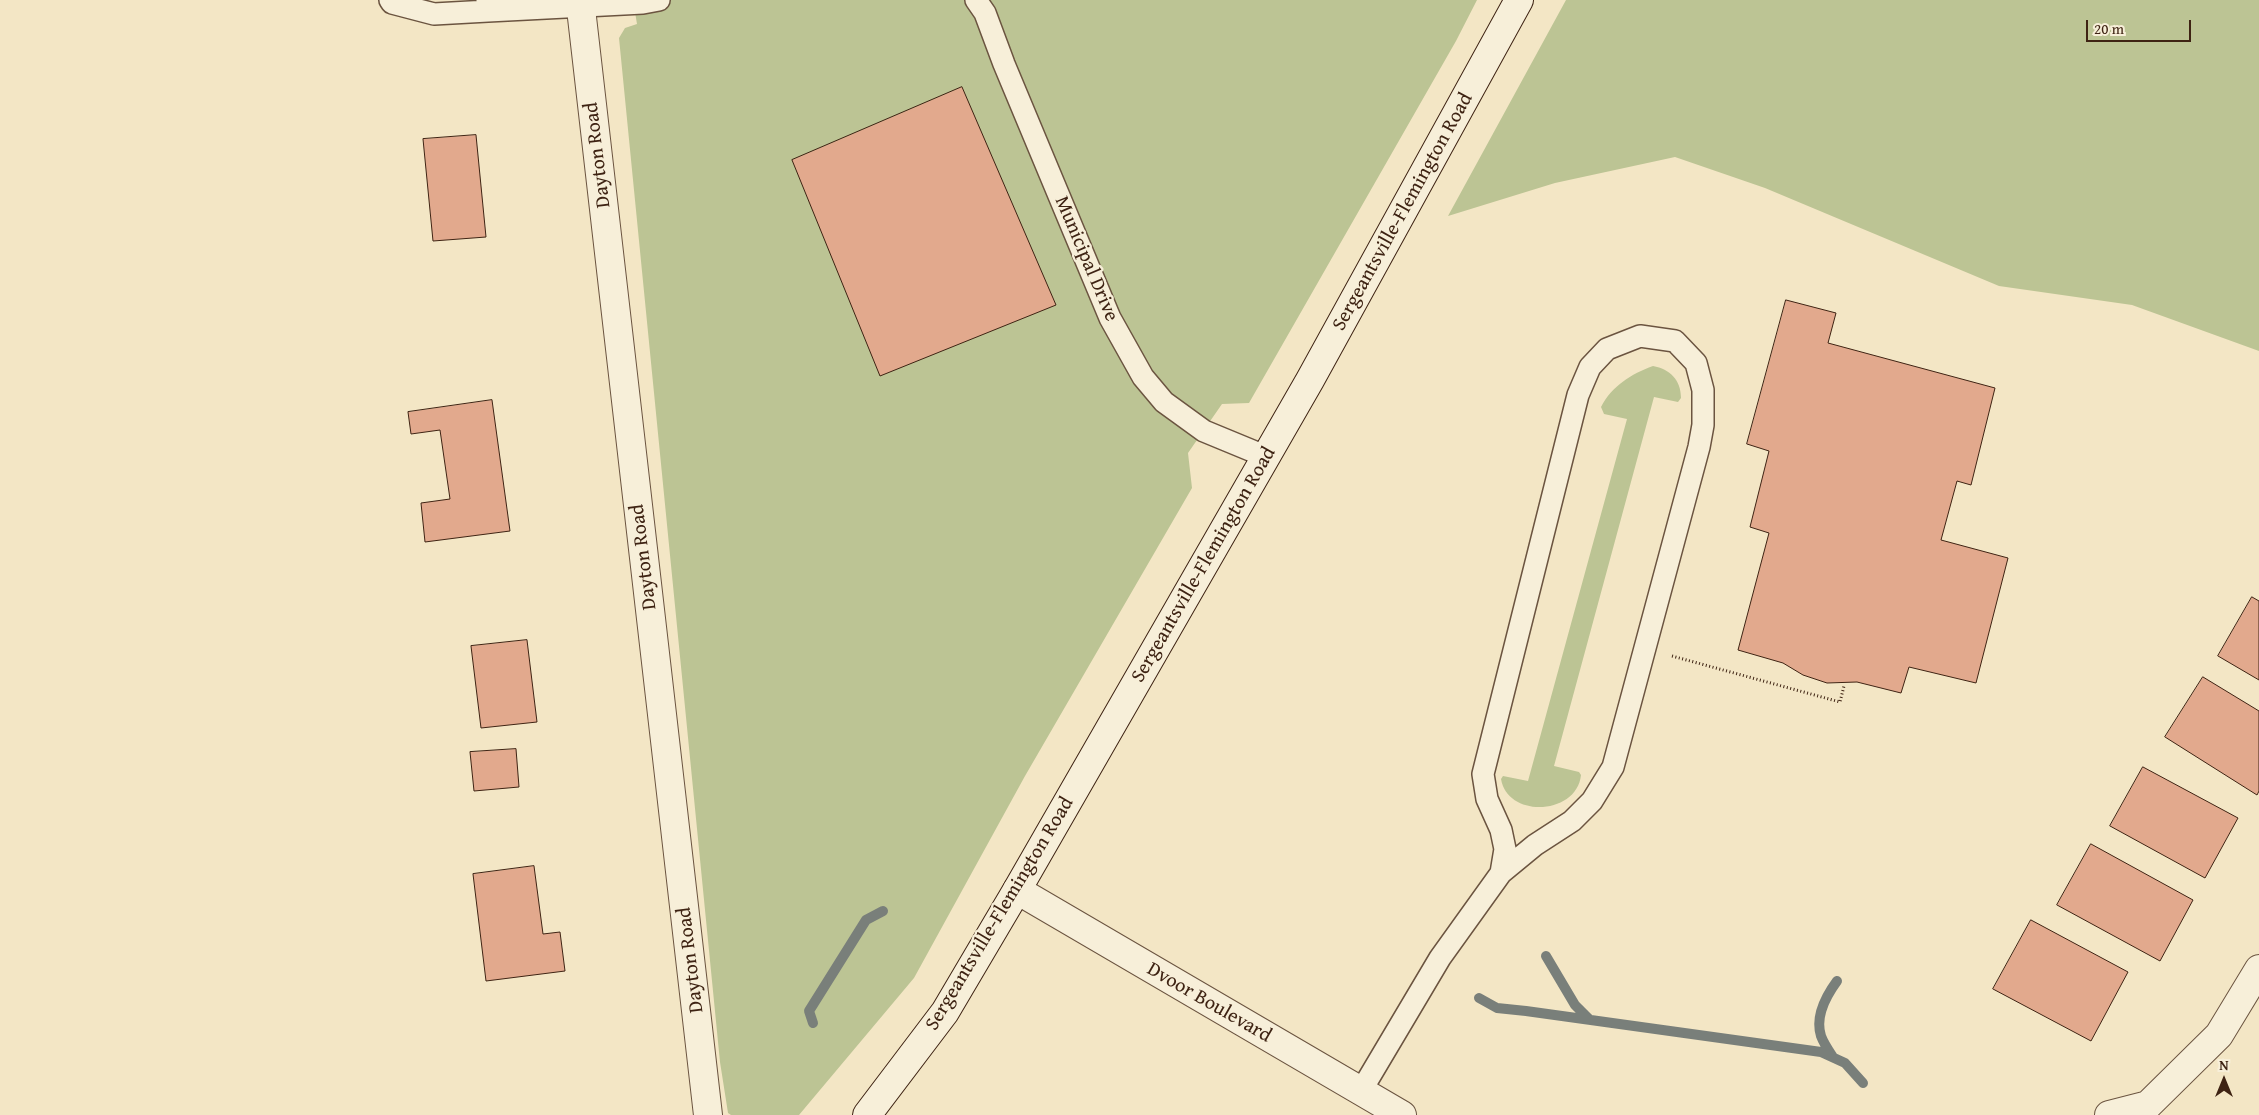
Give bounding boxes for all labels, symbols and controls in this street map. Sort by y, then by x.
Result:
scale bar [2089,10,2194,42]
text: 20 m [2094,18,2124,39]
street label: Sergeantsville-Flemington Road [1328,89,1478,335]
street label: Dayton Road [580,101,616,209]
street label: Municipal Drive [1049,193,1123,325]
street label: Sergeantsville-Flemington Road [1127,443,1281,687]
street label: Dayton Road [626,503,662,611]
street label: Sergeantsville-Flemington Road [921,793,1079,1035]
street label: Dayton Road [673,906,709,1014]
street label: Dvoor Boulevard [1142,958,1276,1048]
north arrow [2199,1055,2249,1105]
text: N [2219,1055,2229,1075]

